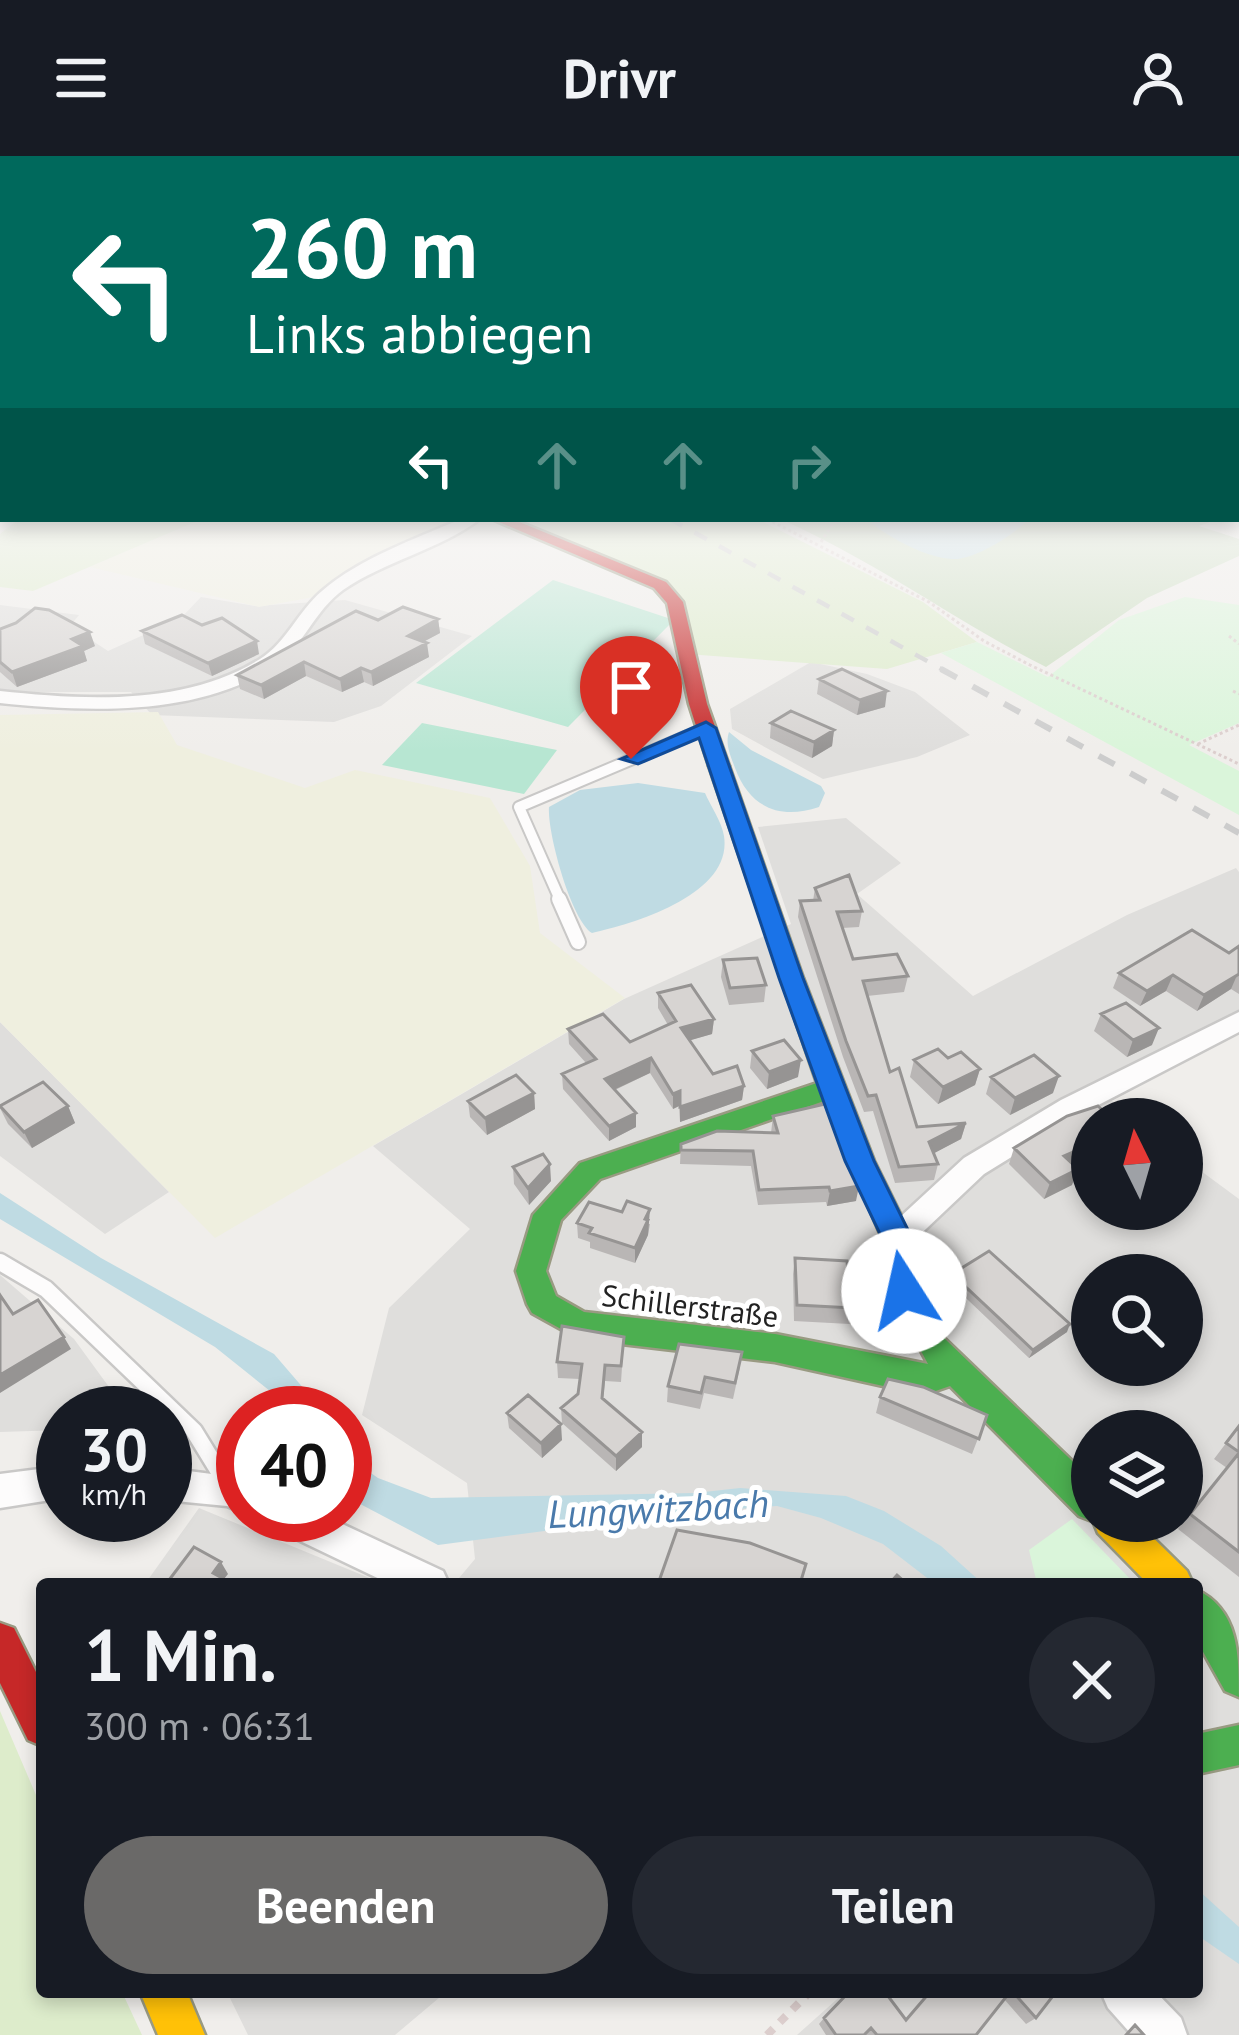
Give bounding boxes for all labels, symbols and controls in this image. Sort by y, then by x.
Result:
text: Drivr [563,43,676,113]
icon: menu [48,45,114,111]
icon: person [1125,45,1191,111]
text: 260 m [246,192,478,301]
icon: left [48,204,204,360]
text: Links abbiegen [246,298,593,368]
icon: left [398,432,464,498]
icon: ahead [524,432,590,498]
icon: ahead [650,432,716,498]
icon: right [776,432,842,498]
pin [580,636,682,759]
icon: arrive [598,654,664,720]
north arrow [1071,1098,1203,1230]
map controls [1071,1098,1203,1542]
position arrow [841,1228,967,1354]
button: search [1071,1254,1203,1386]
street label: Schillerstraße [599,1275,781,1335]
speed limit sign: 40 [216,1386,372,1542]
text: 30 [80,1410,148,1488]
button: layers [1071,1410,1203,1542]
text: km/h [81,1474,147,1513]
water label: Lungwitzbach [546,1477,770,1539]
text: 1 Min. [84,1608,277,1701]
button: close [1029,1617,1155,1743]
text: 300 m · 06:31 [84,1700,315,1751]
button: Beenden [84,1836,608,1974]
button: Teilen [632,1836,1155,1974]

